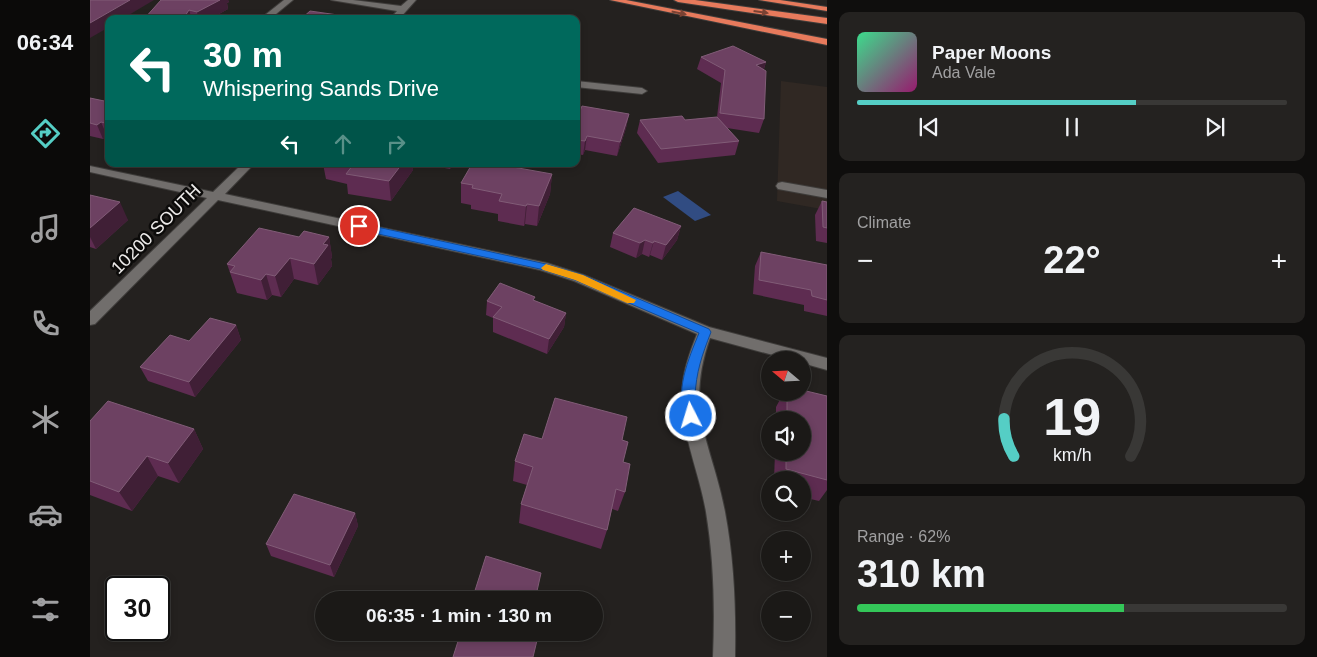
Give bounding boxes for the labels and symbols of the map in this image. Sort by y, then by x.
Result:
one-way arrow [753,8,769,16]
one-way arrow [671,9,687,17]
street label: 10200 SOUTH [107,180,205,278]
pin [338,205,380,247]
north arrow [761,351,811,401]
position arrow [664,389,716,441]
speed limit sign: 30 [105,576,170,641]

